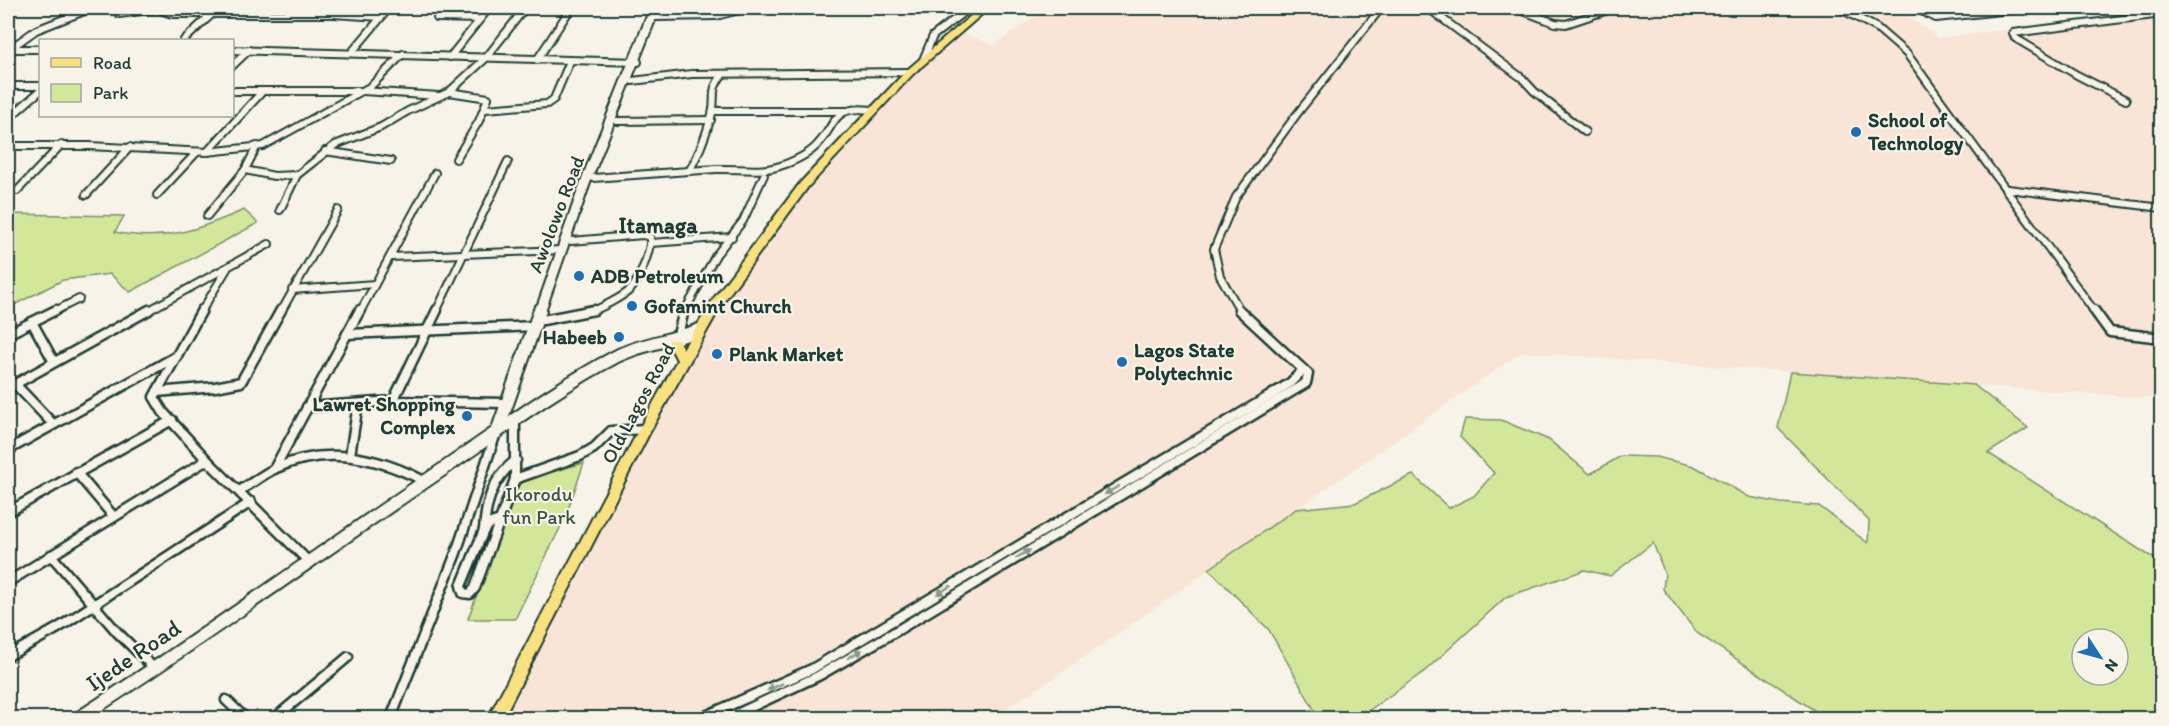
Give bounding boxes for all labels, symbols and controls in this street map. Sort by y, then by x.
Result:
legend [39,39,234,117]
text: Road [93,52,132,74]
text: Park [93,82,128,104]
place label: School of Technology [1867,108,1964,156]
marker: School of Technology [1849,125,1863,139]
street label: Awolowo Road [523,152,589,276]
district label: Itamaga [618,212,698,239]
place label: ADB Petroleum [590,264,724,288]
marker: ADB Petroleum [572,269,586,283]
place label: Gofamint Church [644,294,792,318]
marker: Gofamint Church [625,299,639,313]
place label: Habeeb [543,325,607,349]
marker: Habeeb [612,330,626,344]
street label: Old Lagos Road [596,338,680,468]
place label: Lagos State Polytechnic [1134,338,1235,386]
place label: Plank Market [729,342,844,366]
marker: Plank Market [710,347,724,361]
marker: Lagos State Polytechnic [1115,355,1129,369]
place label: Lawret Shopping Complex [313,392,456,440]
marker: Lawret Shopping Complex [460,409,474,423]
park label: Ikorodu fun Park [502,482,576,529]
one-way arrow [1103,485,1120,495]
one-way arrow [1015,549,1031,560]
one-way arrow [936,584,952,595]
street label: Ijede Road [80,613,186,697]
north arrow [2070,627,2130,687]
one-way arrow [847,649,864,659]
text: N [2101,656,2123,675]
one-way arrow [767,682,784,691]

